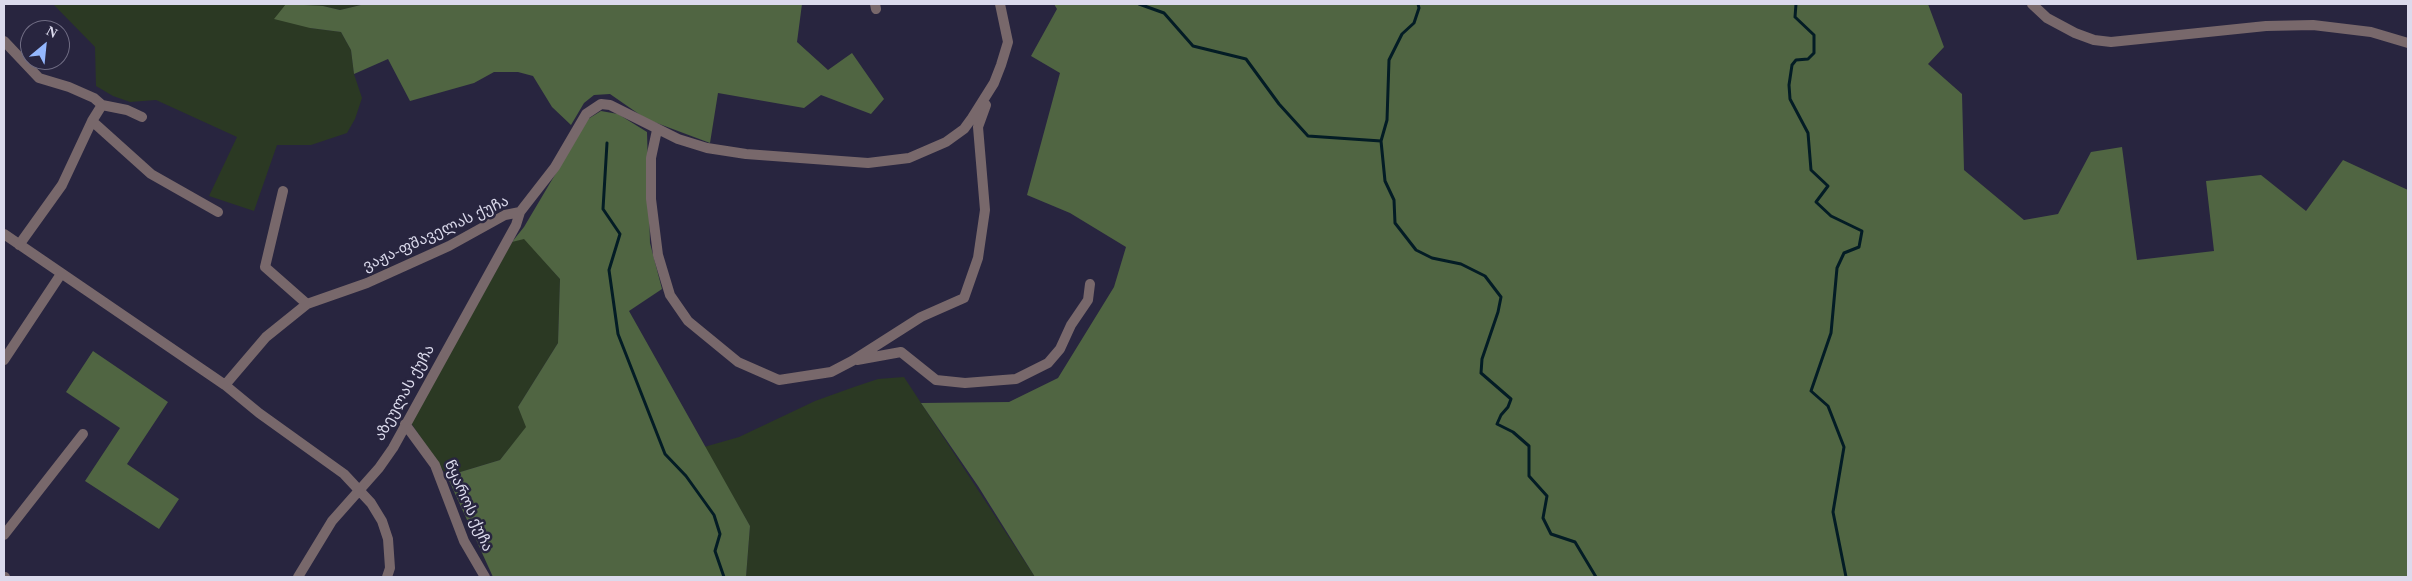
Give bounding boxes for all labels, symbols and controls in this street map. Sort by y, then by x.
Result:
north arrow [20,20,70,70]
text: N [44,23,60,41]
street label: ვაჟა-ფშაველას ქუჩა [360,192,512,276]
street label: აზეულას ქუჩა [371,342,439,444]
street label: წყაროს ქუჩა [440,457,496,555]

